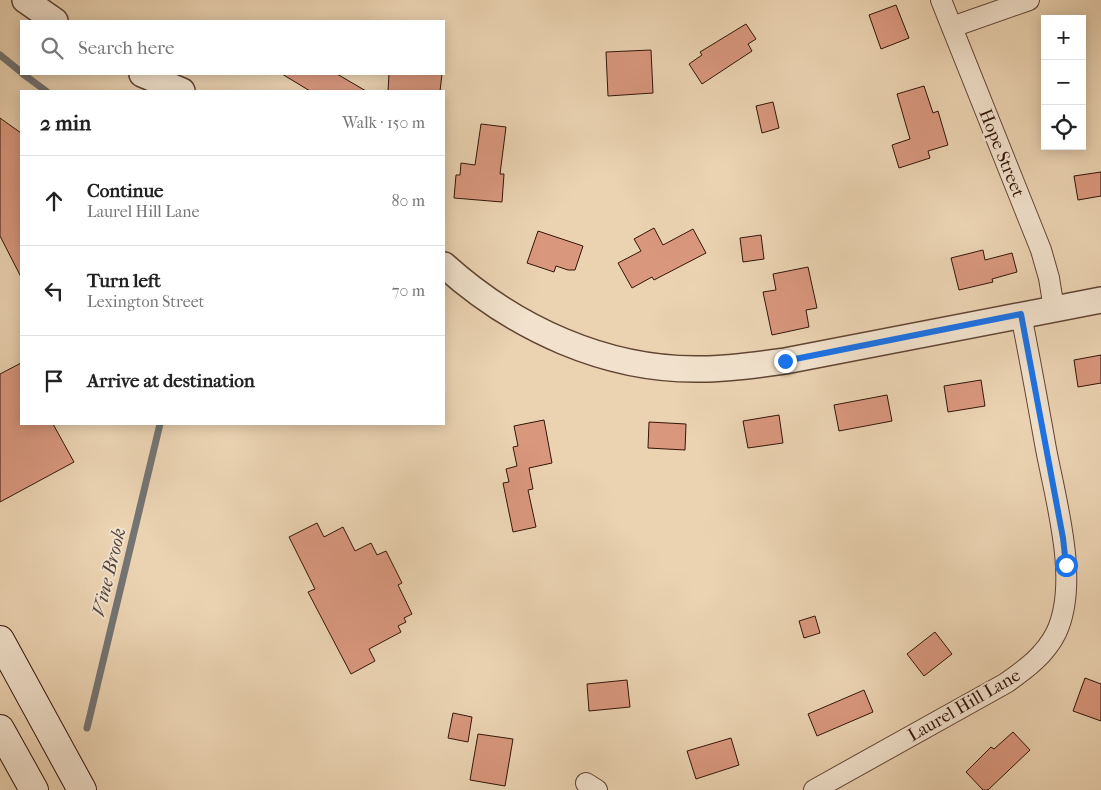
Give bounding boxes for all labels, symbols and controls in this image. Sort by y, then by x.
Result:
map controls [1041,15,1086,150]
button: + [1041,15,1086,60]
search box [20,20,445,75]
icon: search [38,34,66,62]
text: Search here [78,37,174,59]
button: − [1041,60,1086,105]
button: locate [1041,105,1086,150]
street label: Hope Street [974,106,1029,201]
text: 2 min [40,111,91,135]
text: Walk · 150 m [342,113,425,132]
text: Continue [87,180,163,202]
icon: ahead [40,187,68,215]
text: 80 m [391,191,425,210]
text: Laurel Hill Lane [87,202,199,221]
text: Turn left [87,270,161,292]
icon: left [40,277,68,305]
text: 70 m [392,281,425,300]
text: Lexington Street [87,292,204,311]
route end [774,350,797,373]
icon: arrive [40,367,68,395]
text: Arrive at destination [87,370,255,392]
water label: Vine Brook [87,526,131,619]
route start [1055,554,1078,577]
street label: Laurel Hill Lane [904,665,1024,746]

